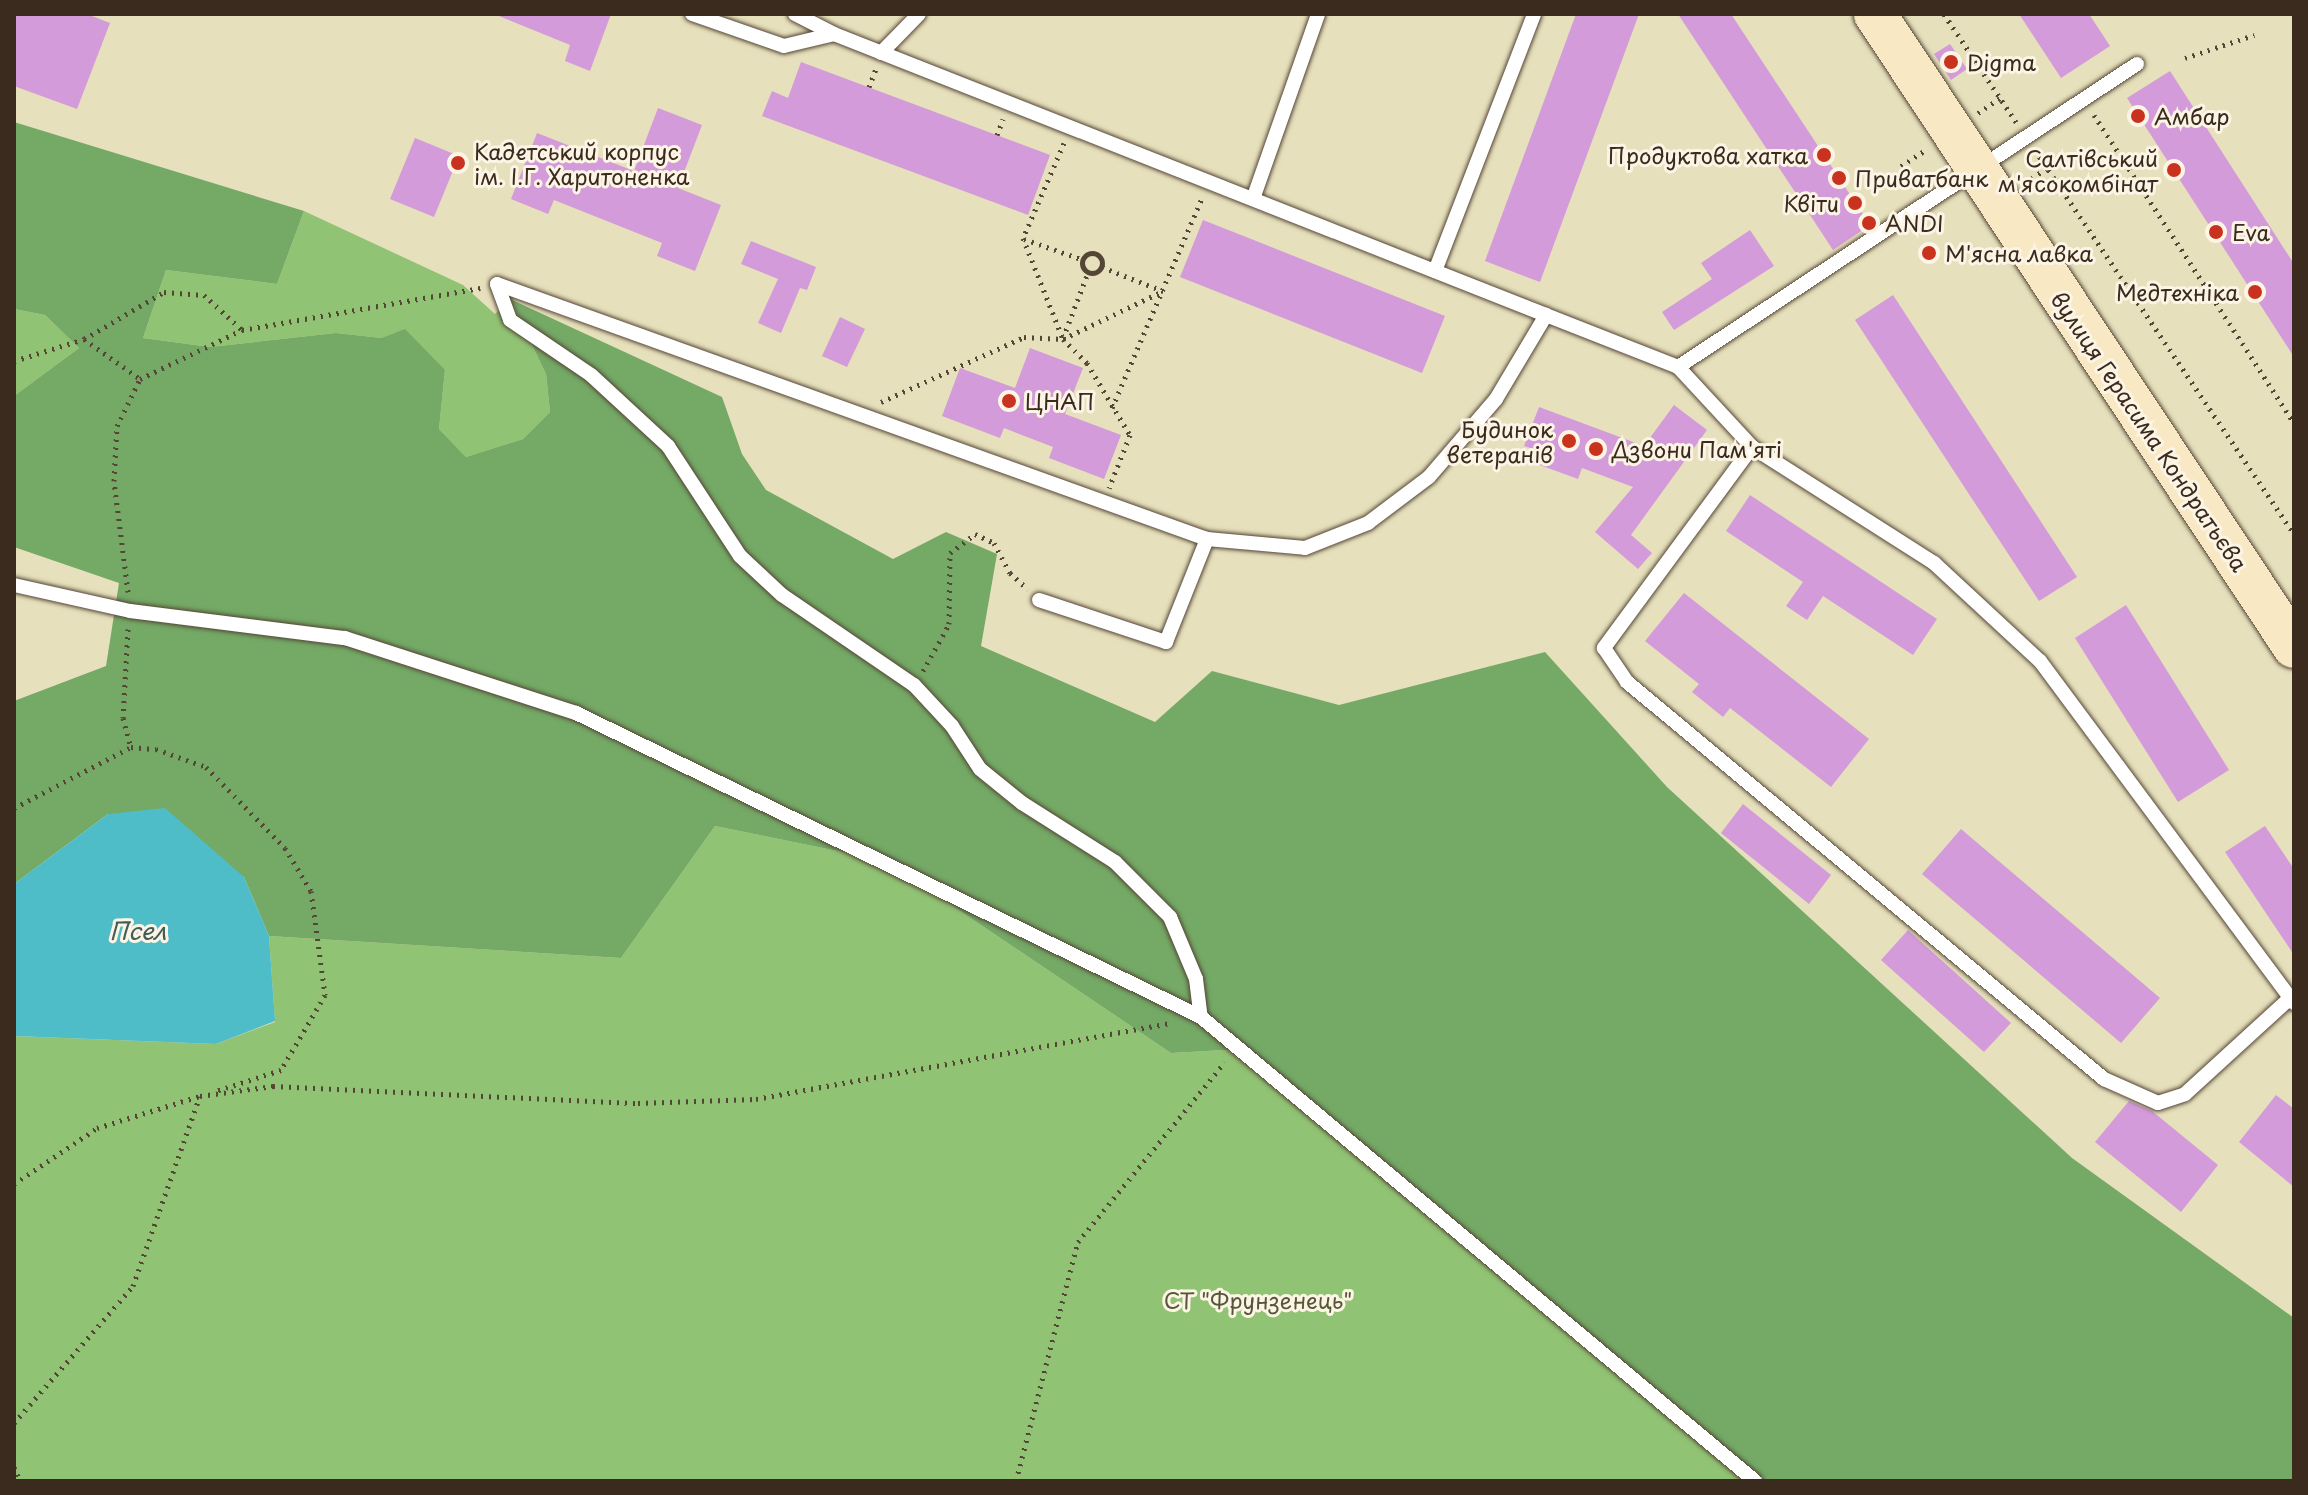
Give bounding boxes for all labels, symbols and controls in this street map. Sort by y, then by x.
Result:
place label: Digma [1967,49,2036,75]
marker: Digma [1942,53,1960,71]
place label: Амбар [2154,103,2229,129]
marker: Амбар [2129,107,2147,125]
place label: Кадетський корпус ім. І.Г. Харитоненка [474,137,690,188]
place label: Продуктова хатка [1608,142,1808,168]
place label: Салтівський м'ясокомбінат [1998,144,2158,196]
marker: Продуктова хатка [1815,146,1833,164]
marker: Кадетський корпус ім. І.Г. Харитоненка [449,154,467,172]
marker: Салтівський м'ясокомбінат [2165,161,2183,179]
place label: Приватбанк [1855,165,1988,191]
marker: Приватбанк [1830,169,1848,187]
place label: Квіти [1783,190,1839,216]
marker: Квіти [1846,194,1864,212]
place label: ANDI [1885,210,1944,236]
marker: ANDI [1860,214,1878,232]
place label: Eva [2232,219,2270,245]
marker: Eva [2207,223,2225,241]
place label: М'ясна лавка [1945,240,2094,266]
marker: М'ясна лавка [1920,244,1938,262]
place label: Медтехніка [2116,279,2239,305]
marker: Медтехніка [2246,283,2264,301]
street label: вулиця Герасима Кондратьєва [2046,285,2254,577]
place label: ЦНАП [1025,388,1094,414]
marker: ЦНАП [1000,392,1018,410]
place label: Будинок ветеранів [1446,415,1553,466]
marker: Будинок ветеранів [1560,432,1578,450]
place label: Дзвони Пам'яті [1612,436,1783,462]
marker: Дзвони Пам'яті [1587,440,1605,458]
water label: Псел [110,917,166,945]
park label: СТ "Фрунзенець" [1164,1287,1352,1313]

